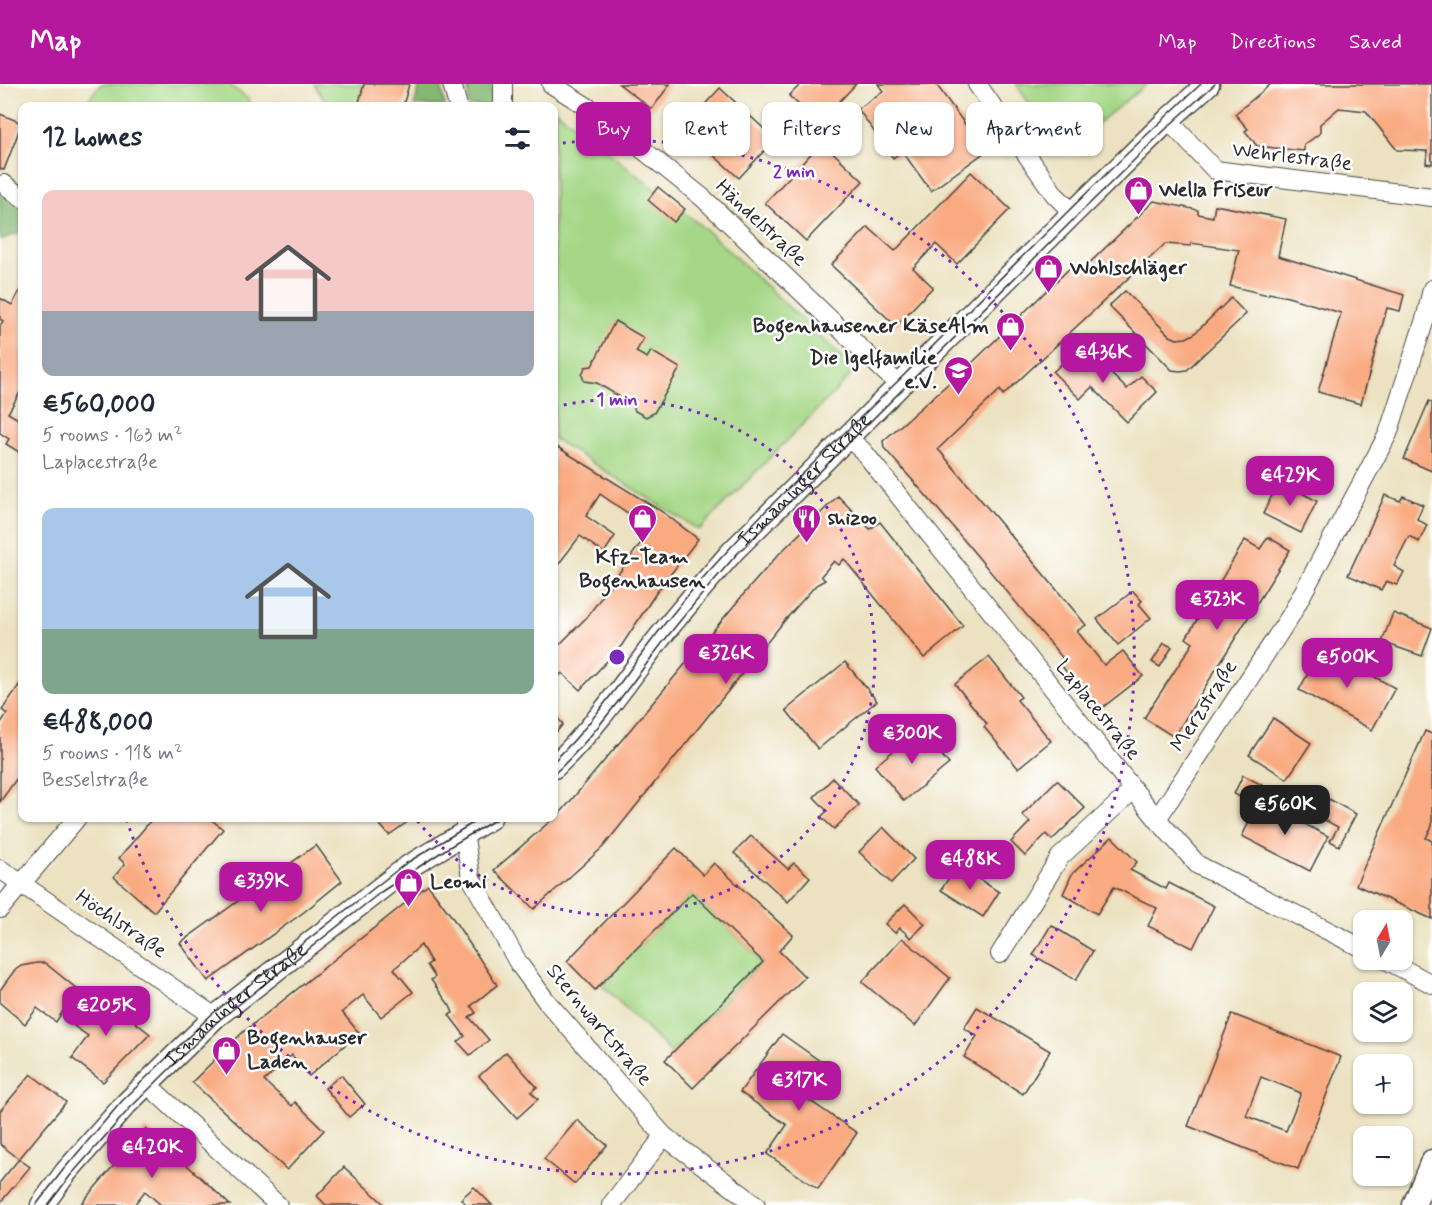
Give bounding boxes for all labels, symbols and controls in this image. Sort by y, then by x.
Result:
text: Map [30,24,81,61]
text: Map [1158,28,1197,56]
text: Directions [1230,28,1316,56]
text: Saved [1349,28,1402,56]
chip: Buy [576,102,651,156]
chip: Rent [663,102,750,156]
chip: Filters [762,102,862,156]
chip: New [874,102,954,156]
chip: Apartment [966,102,1103,156]
text: 12 homes [42,121,142,155]
icon: filters [501,122,534,155]
street label: Wehrlestraße [1230,136,1354,178]
text: 2 min [773,160,815,184]
street label: Händelstraße [709,173,813,273]
shop icon: Wella Friseur [1122,174,1154,216]
place label: Wella Friseur [1158,176,1273,204]
icon: home [234,229,342,337]
shop icon: Wohlschläger [1033,252,1065,294]
place label: Wohlschläger [1069,254,1188,282]
shop icon: Bogenhausener KäseAlm [994,310,1026,352]
place label: Bogenhausener KäseAlm [753,312,989,342]
pin: €436K [1061,333,1145,384]
text: €436K [1075,339,1131,366]
place label: Die Igelfamilie e.V. [809,344,938,396]
school or university icon: Die Igelfamilie e.V. [942,354,974,396]
text: €560,000 [42,388,155,422]
text: 1 min [596,388,638,412]
street label: Ismaninger Straße [731,406,878,553]
text: 5 rooms · 163 m² [42,422,182,449]
text: Laplacestraße [42,449,158,476]
pin: €429K [1248,456,1332,507]
text: €429K [1260,462,1320,489]
shop icon: Kfz-Team Bogenhausen [626,502,658,544]
restaurant icon: shizoo [791,502,823,544]
place label: shizoo [827,504,877,532]
place label: Kfz-Team Bogenhausen [579,543,706,597]
icon: home [234,547,342,655]
pin: €323K [1175,580,1259,631]
text: €323K [1190,586,1245,613]
pin: €326K [684,634,768,685]
pin: €500K [1305,638,1389,689]
text: €326K [698,640,754,667]
text: €500K [1316,644,1378,671]
centre of rings [607,647,627,667]
street label: Laplacestraße [1049,654,1147,766]
street label: Merzstraße [1164,655,1244,757]
text: €488,000 [42,706,153,740]
pin: €300K [870,714,954,765]
text: €300K [882,720,942,747]
text: 5 rooms · 118 m² [42,740,183,767]
text: Besselstraße [42,767,149,794]
pin: €560K [1243,785,1327,836]
text: €560K [1254,791,1316,818]
pin: €488K [928,840,1012,891]
text: €488K [940,846,1000,873]
pin: €339K [219,862,303,913]
shop icon: Leomi [393,866,425,908]
text: €339K [233,868,289,895]
place label: Leomi [430,868,487,896]
street label: Höchlstraße [70,883,172,965]
north arrow [1353,910,1413,970]
map controls [1353,910,1413,1186]
street label: Ismaninger Straße [158,936,313,1073]
street label: Sternwartstraße [540,958,658,1092]
button: layers [1353,982,1413,1042]
pin: €205K [64,986,148,1037]
text: €205K [76,992,136,1019]
place label: Bogenhauser Laden [247,1024,368,1076]
shop icon: Bogenhauser Laden [210,1034,242,1076]
button: + [1353,1054,1413,1114]
pin: €317K [757,1061,841,1112]
text: €317K [771,1067,827,1094]
button: − [1353,1126,1413,1186]
pin: €420K [110,1128,194,1179]
text: €420K [121,1134,183,1161]

